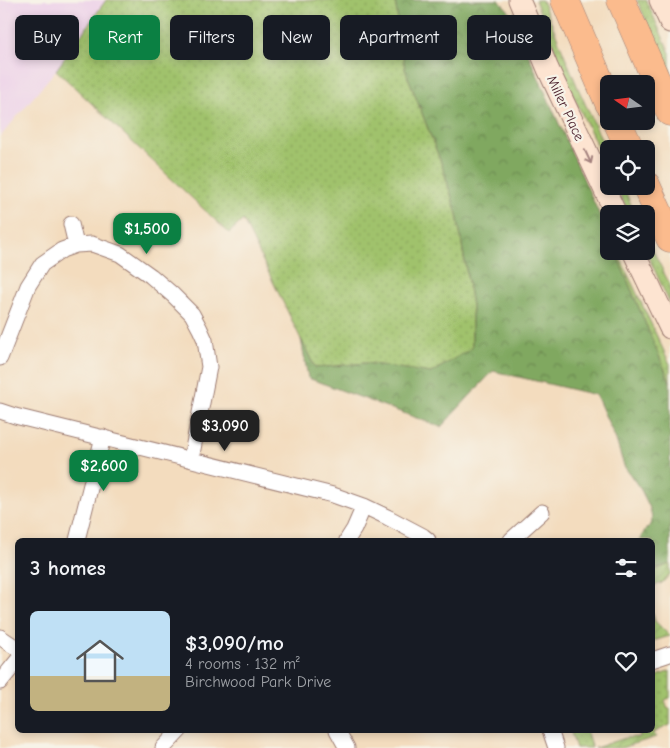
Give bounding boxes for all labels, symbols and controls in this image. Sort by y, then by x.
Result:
chip: Buy [15,15,79,60]
chip: Rent [89,15,160,60]
chip: Filters [170,15,253,60]
chip: New [263,15,330,60]
chip: Apartment [340,15,457,60]
chip: House [467,15,551,60]
street label: Miller Place [543,73,588,144]
north arrow [600,75,655,130]
map controls [600,75,655,260]
button: locate [600,140,655,195]
one-way arrow [584,149,594,164]
button: layers [600,205,655,260]
pin: $1,500 [106,212,188,255]
text: $1,500 [124,220,170,238]
pin: $3,090 [184,410,266,452]
text: $3,090 [201,417,249,435]
pin: $2,600 [63,450,145,492]
text: $2,600 [80,457,128,475]
icon: filters [612,554,640,582]
text: 3 homes [30,556,106,580]
icon: home [70,631,130,691]
text: $3,090/mo [185,631,284,655]
icon: heart [612,647,640,675]
text: 4 rooms · 132 m² [185,655,300,673]
text: Birchwood Park Drive [185,673,331,691]

